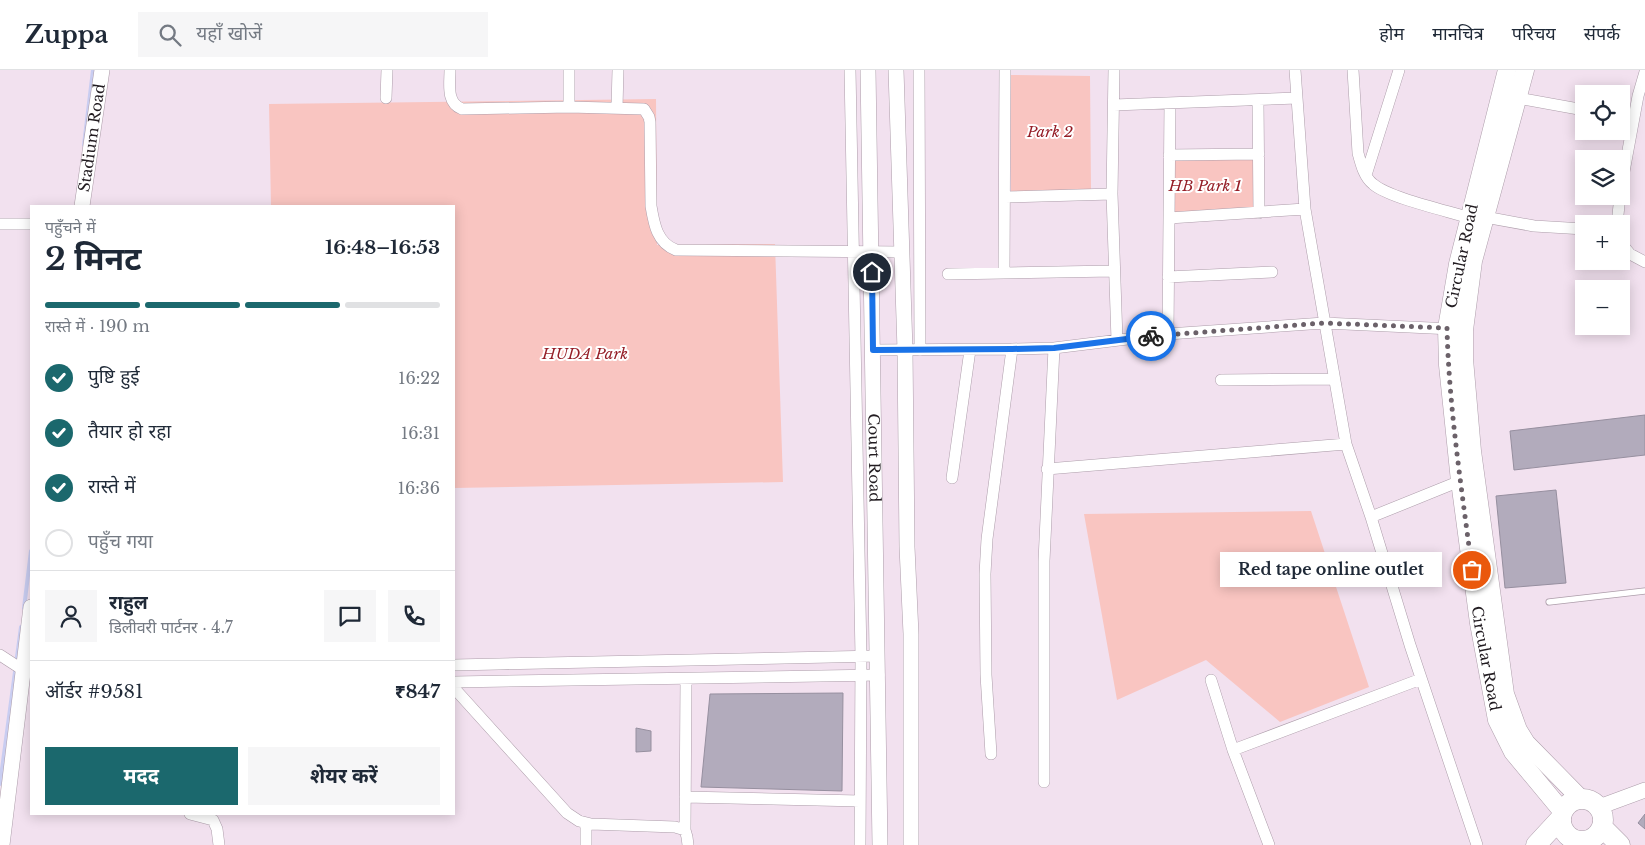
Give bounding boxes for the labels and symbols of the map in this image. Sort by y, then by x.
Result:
street label: Stadium Road [74,82,109,193]
park label: Park 2 [1026,122,1073,141]
park label: HB Park 1 [1168,176,1241,195]
street label: Circular Road [1441,202,1482,310]
pin [851,251,893,293]
courier [1126,311,1176,361]
park label: HUDA Park [541,344,628,363]
street label: Court Road [864,413,885,503]
pin [1451,549,1493,591]
callout: Red tape online outlet [1220,552,1442,588]
street label: Circular Road [1468,605,1505,712]

